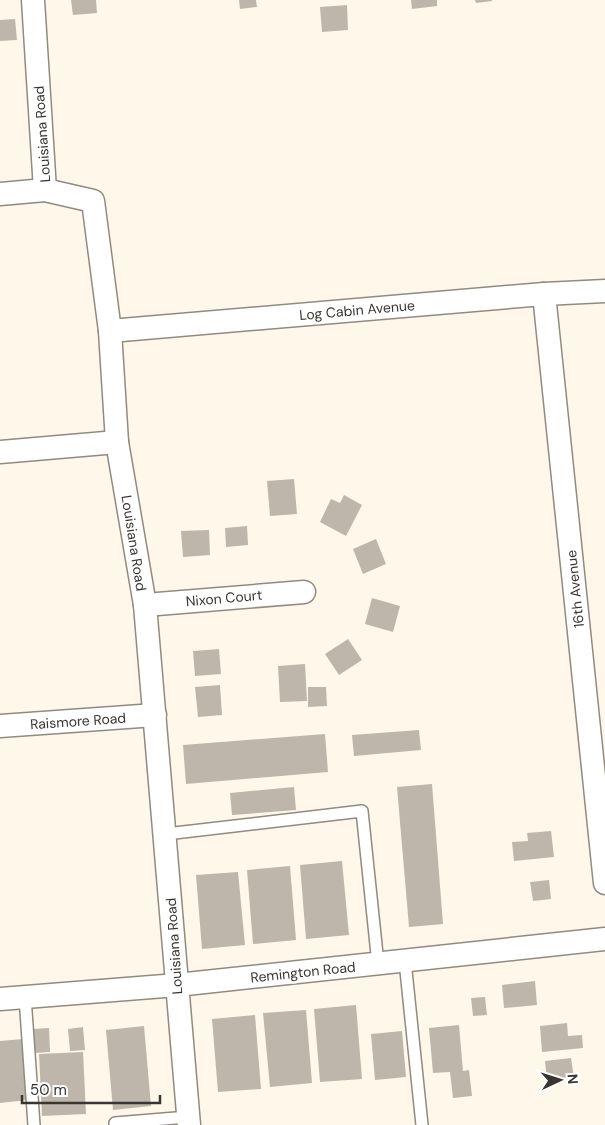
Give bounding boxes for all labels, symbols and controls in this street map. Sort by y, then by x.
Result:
street label: Louisiana Road [30,85,54,183]
street label: Log Cabin Avenue [299,296,415,324]
street label: Louisiana Road [118,494,150,592]
street label: 16th Avenue [562,549,588,629]
street label: Nixon Court [185,586,263,610]
street label: Raismore Road [29,709,127,733]
street label: Louisiana Road [162,897,186,995]
street label: Remington Road [250,958,356,986]
north arrow [535,1055,585,1105]
scale bar [22,1072,160,1104]
text: N [564,1073,582,1085]
text: 50 m [30,1080,67,1100]

